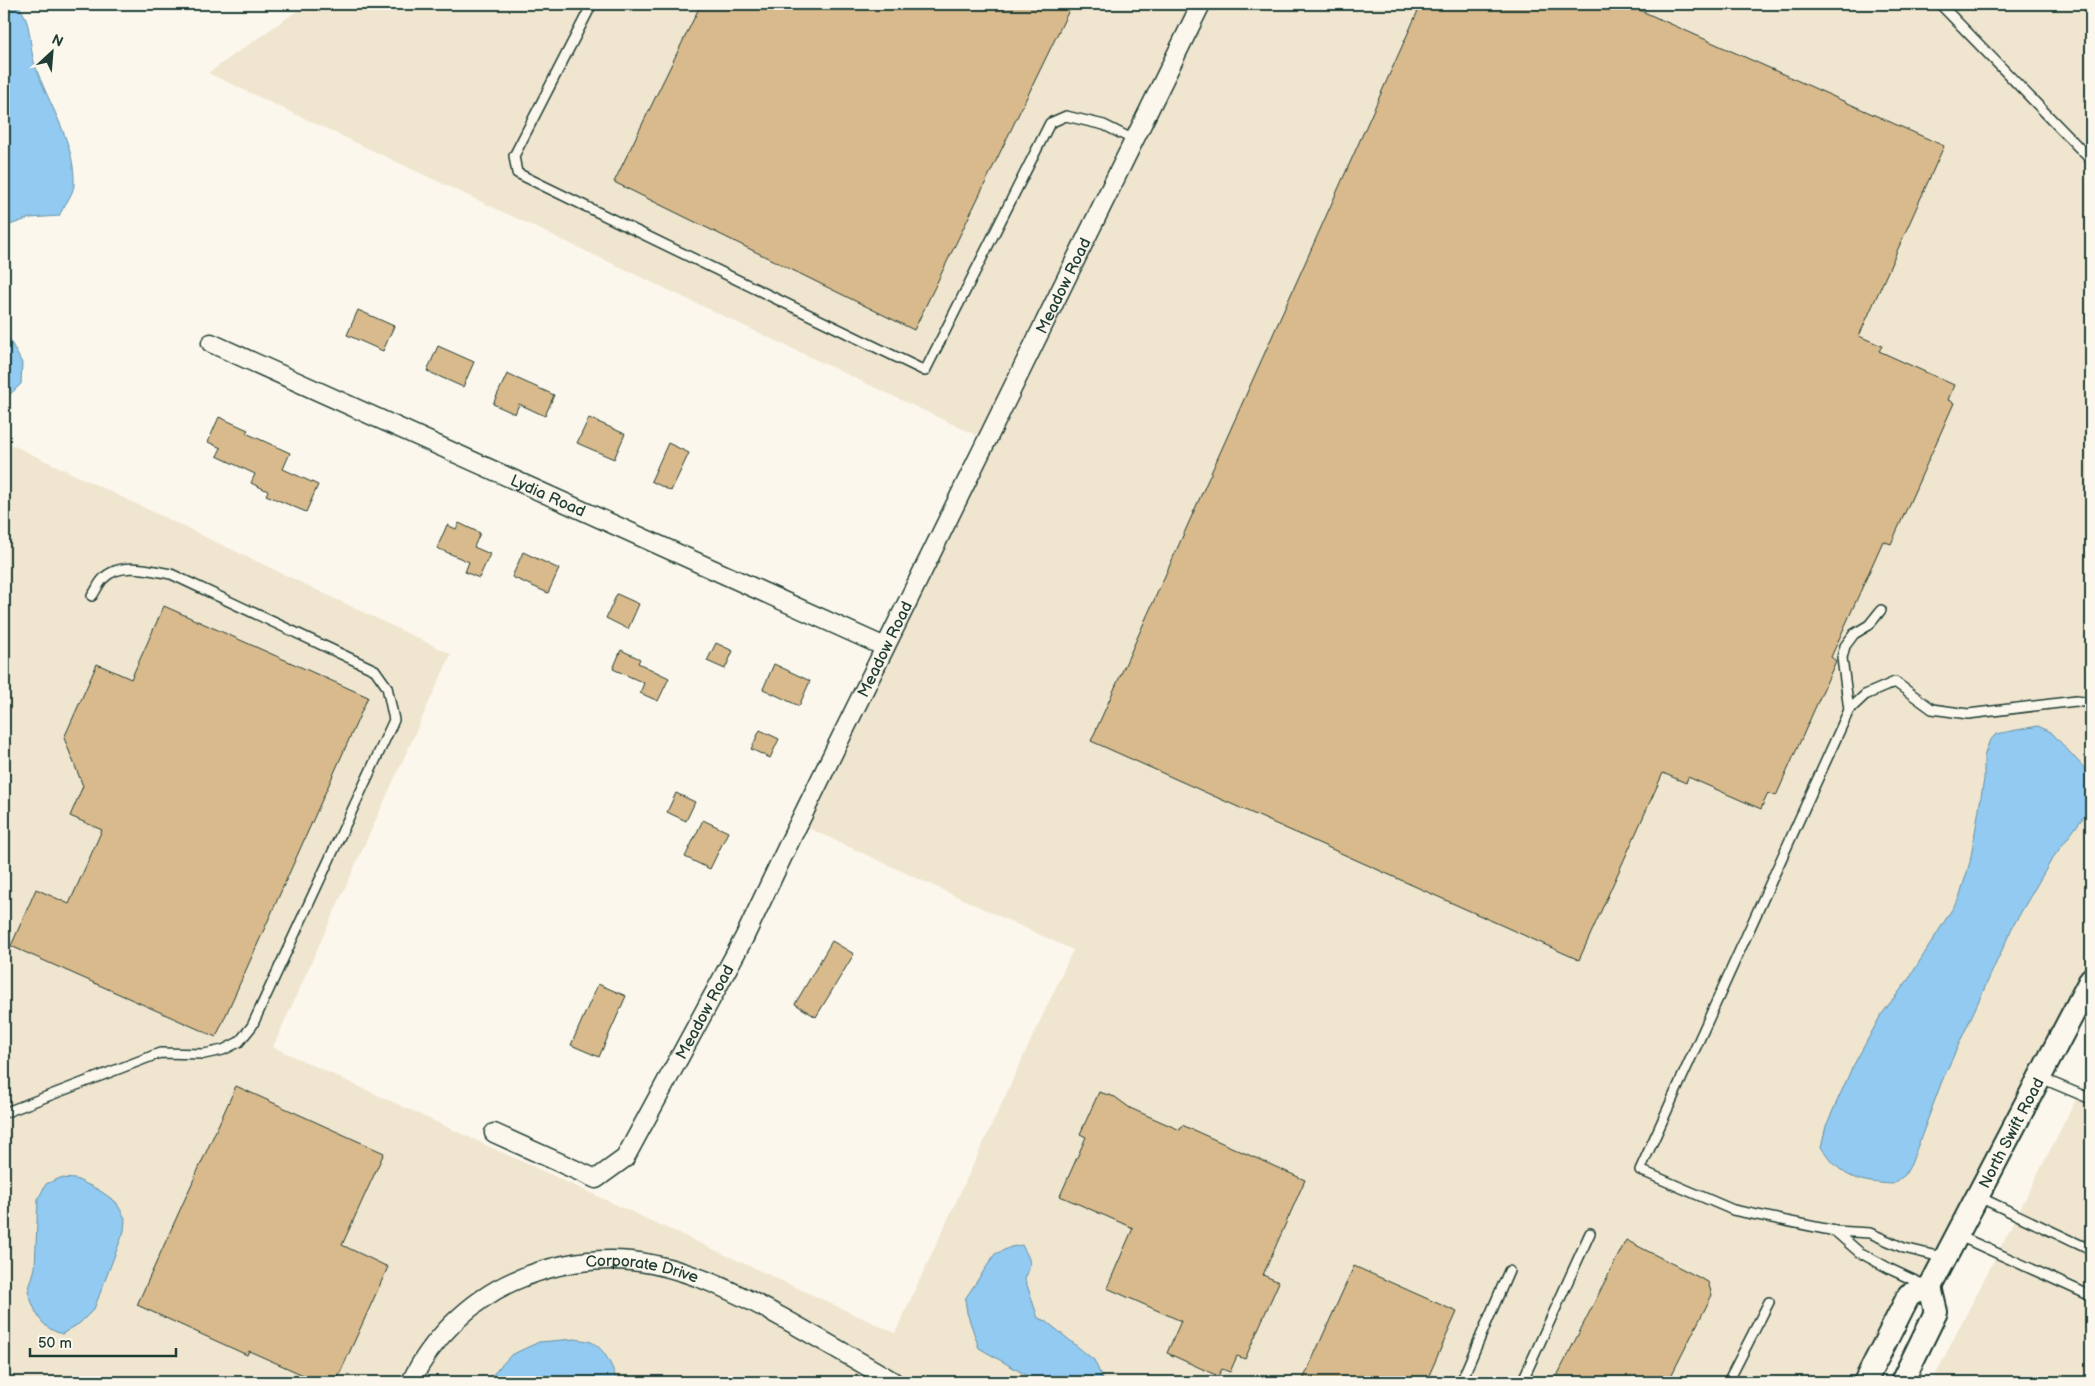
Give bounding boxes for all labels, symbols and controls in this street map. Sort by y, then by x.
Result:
north arrow [28,28,78,78]
text: N [49,31,66,51]
street label: Meadow Road [1033,235,1096,337]
street label: Lydia Road [507,471,588,522]
street label: Meadow Road [854,599,917,701]
street label: Meadow Road [672,962,739,1063]
street label: North Swift Road [1975,1075,2049,1192]
street label: Corporate Drive [585,1252,701,1288]
scale bar [30,1326,176,1358]
text: 50 m [38,1334,72,1353]

